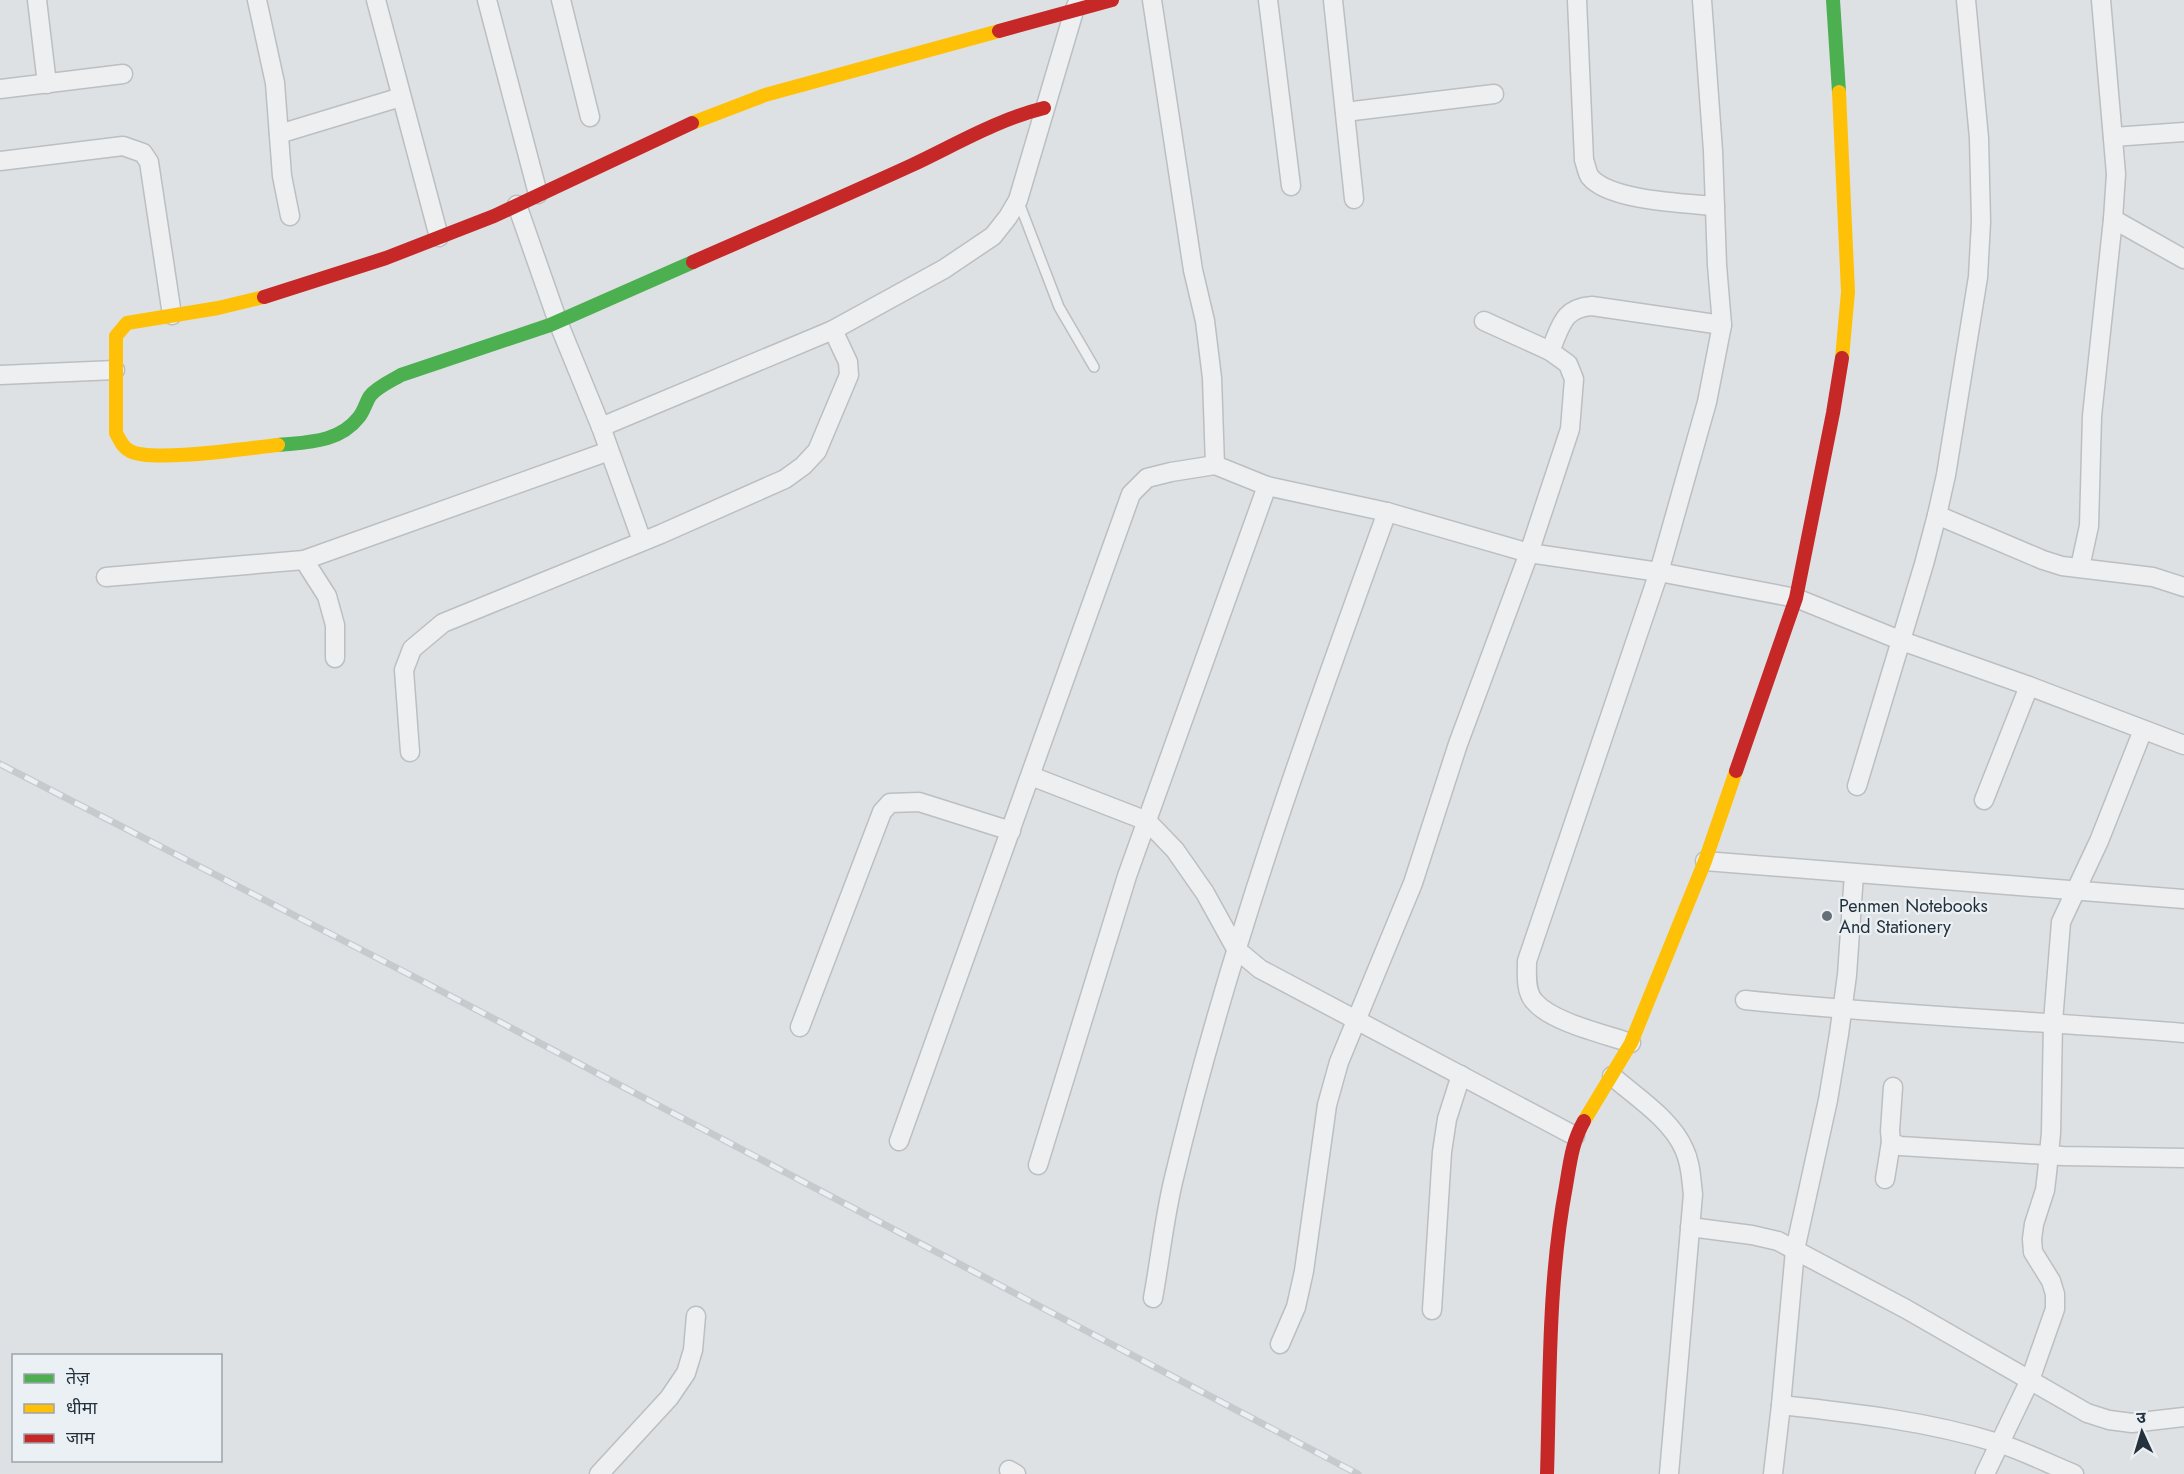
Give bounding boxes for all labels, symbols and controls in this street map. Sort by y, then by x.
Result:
place label: Penmen Notebooks And Stationery [1839,893,1988,940]
marker: Penmen Notebooks And Stationery [1820,909,1834,923]
legend [12,1354,222,1462]
text: तेज़ [66,1365,90,1391]
text: धीमा [66,1395,97,1421]
north arrow [2112,1402,2172,1462]
text: उ [2136,1406,2147,1429]
text: जाम [66,1425,96,1451]

